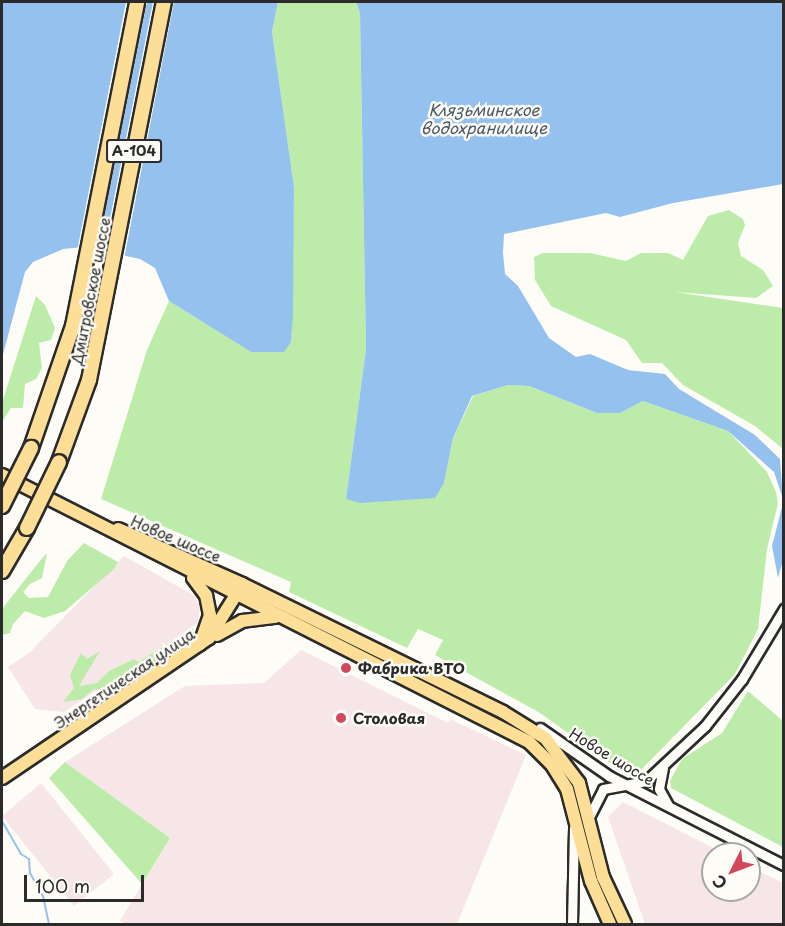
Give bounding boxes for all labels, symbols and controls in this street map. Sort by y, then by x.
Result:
water label: Клязьминское водохранилище [421,99,547,137]
road number: А-104 [106,140,162,162]
street label: Дмитровское шоссе [67,216,113,366]
street label: Новое шоссе [128,511,224,565]
street label: Энергетическая улица [50,624,198,732]
place label: Фабрика ВТО [358,659,465,677]
marker: Фабрика ВТО [339,661,353,675]
place label: Столовая [353,709,425,727]
marker: Столовая [334,711,348,725]
street label: Новое шоссе [566,724,658,788]
north arrow [701,842,761,902]
scale bar [27,863,147,901]
text: С [706,870,732,895]
text: 100 m [35,872,90,899]

